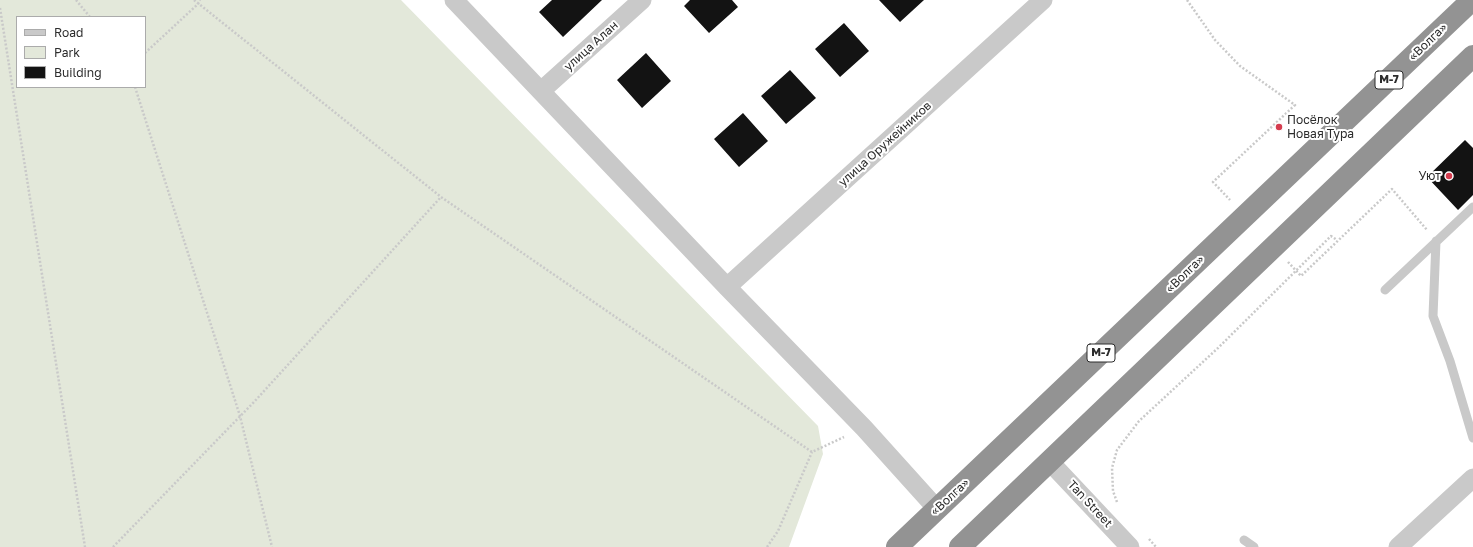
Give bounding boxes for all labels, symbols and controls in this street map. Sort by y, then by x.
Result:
legend [16,16,146,88]
street label: улица Алан [561,18,621,74]
street label: «Волга» [1406,20,1450,64]
text: Road [54,25,83,40]
text: Park [54,45,80,60]
text: Building [54,65,102,80]
road number: М-7 [1375,71,1403,89]
street label: улица Оружейников [836,99,934,189]
place label: Посёлок Новая Тура [1287,113,1354,141]
marker: Посёлок Новая Тура [1274,122,1284,132]
place label: Уют [1418,169,1441,183]
marker: Уют [1444,171,1454,181]
street label: «Волга» [1163,252,1207,296]
road number: М-7 [1087,344,1115,362]
street label: «Волга» [928,476,972,518]
street label: Tan Street [1065,478,1115,530]

